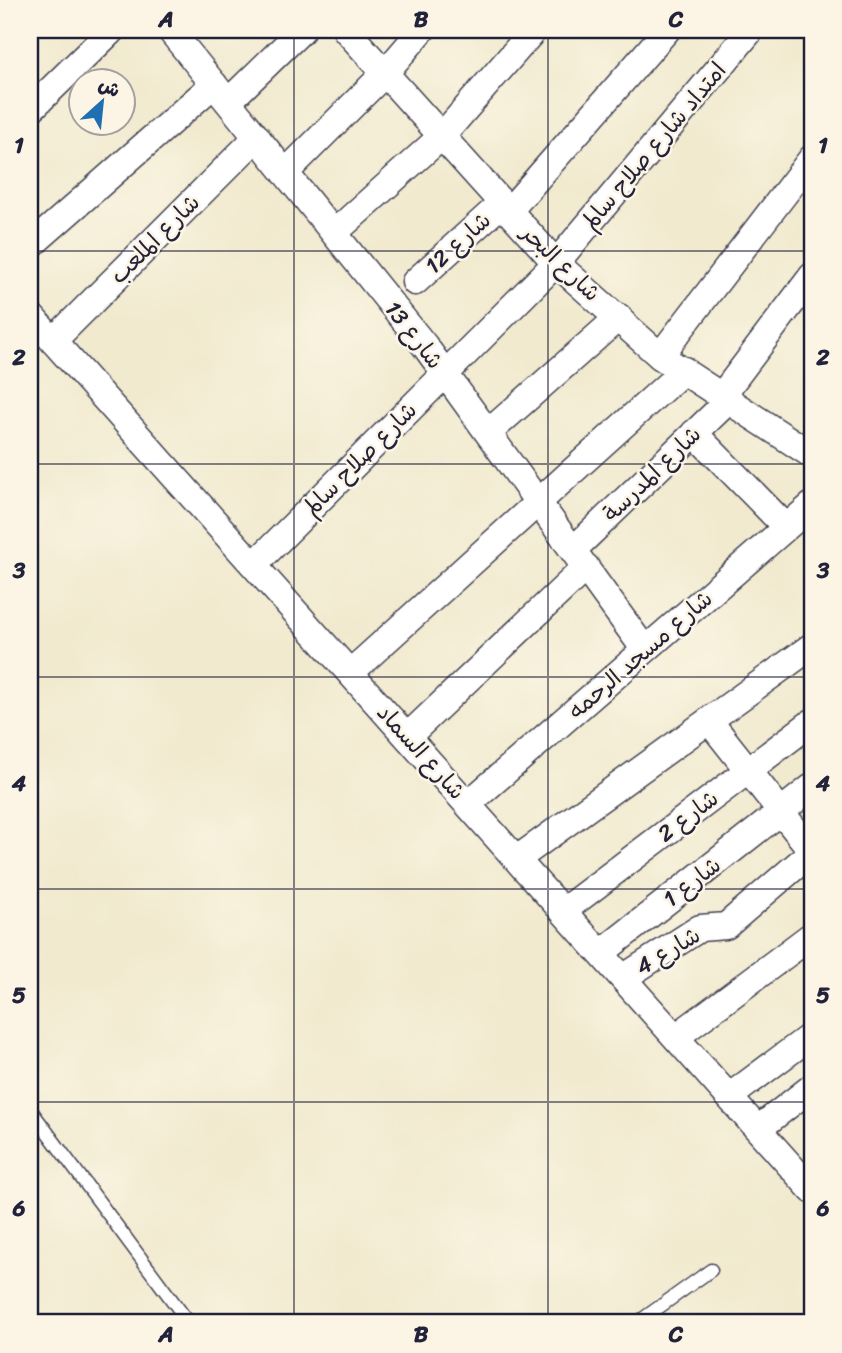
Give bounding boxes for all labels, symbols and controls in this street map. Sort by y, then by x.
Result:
text: A [157,0,174,40]
text: B [414,0,429,40]
text: C [668,0,684,40]
street label: امتداد شارع صلاح سالم [571,52,737,240]
north arrow [66,66,136,136]
text: ش [93,68,126,107]
text: 1 [14,125,24,166]
text: 1 [818,125,828,166]
street label: شارع الملعب [100,184,210,294]
street label: شارع 12 [415,201,501,285]
street label: شارع البحر [510,213,611,312]
street label: شارع 13 [374,292,454,378]
text: 2 [11,337,26,378]
text: 2 [815,337,830,378]
street label: شارع صلاح سالم [293,392,427,526]
street label: شارع المدرسة [593,416,711,532]
text: 3 [12,550,26,591]
text: 3 [816,550,830,591]
street label: شارع مسجد الرحمه [558,580,722,730]
street label: شارع السماد [366,694,476,810]
text: 4 [11,763,27,804]
text: 4 [815,763,831,804]
street label: شارع 2 [648,779,728,853]
street label: شارع 1 [654,846,730,918]
street label: شارع 4 [627,915,709,987]
text: 5 [12,975,26,1016]
text: 5 [816,975,830,1016]
text: 6 [11,1188,26,1229]
text: 6 [815,1188,830,1229]
text: A [157,1314,174,1353]
text: B [414,1314,429,1353]
text: C [668,1314,684,1353]

